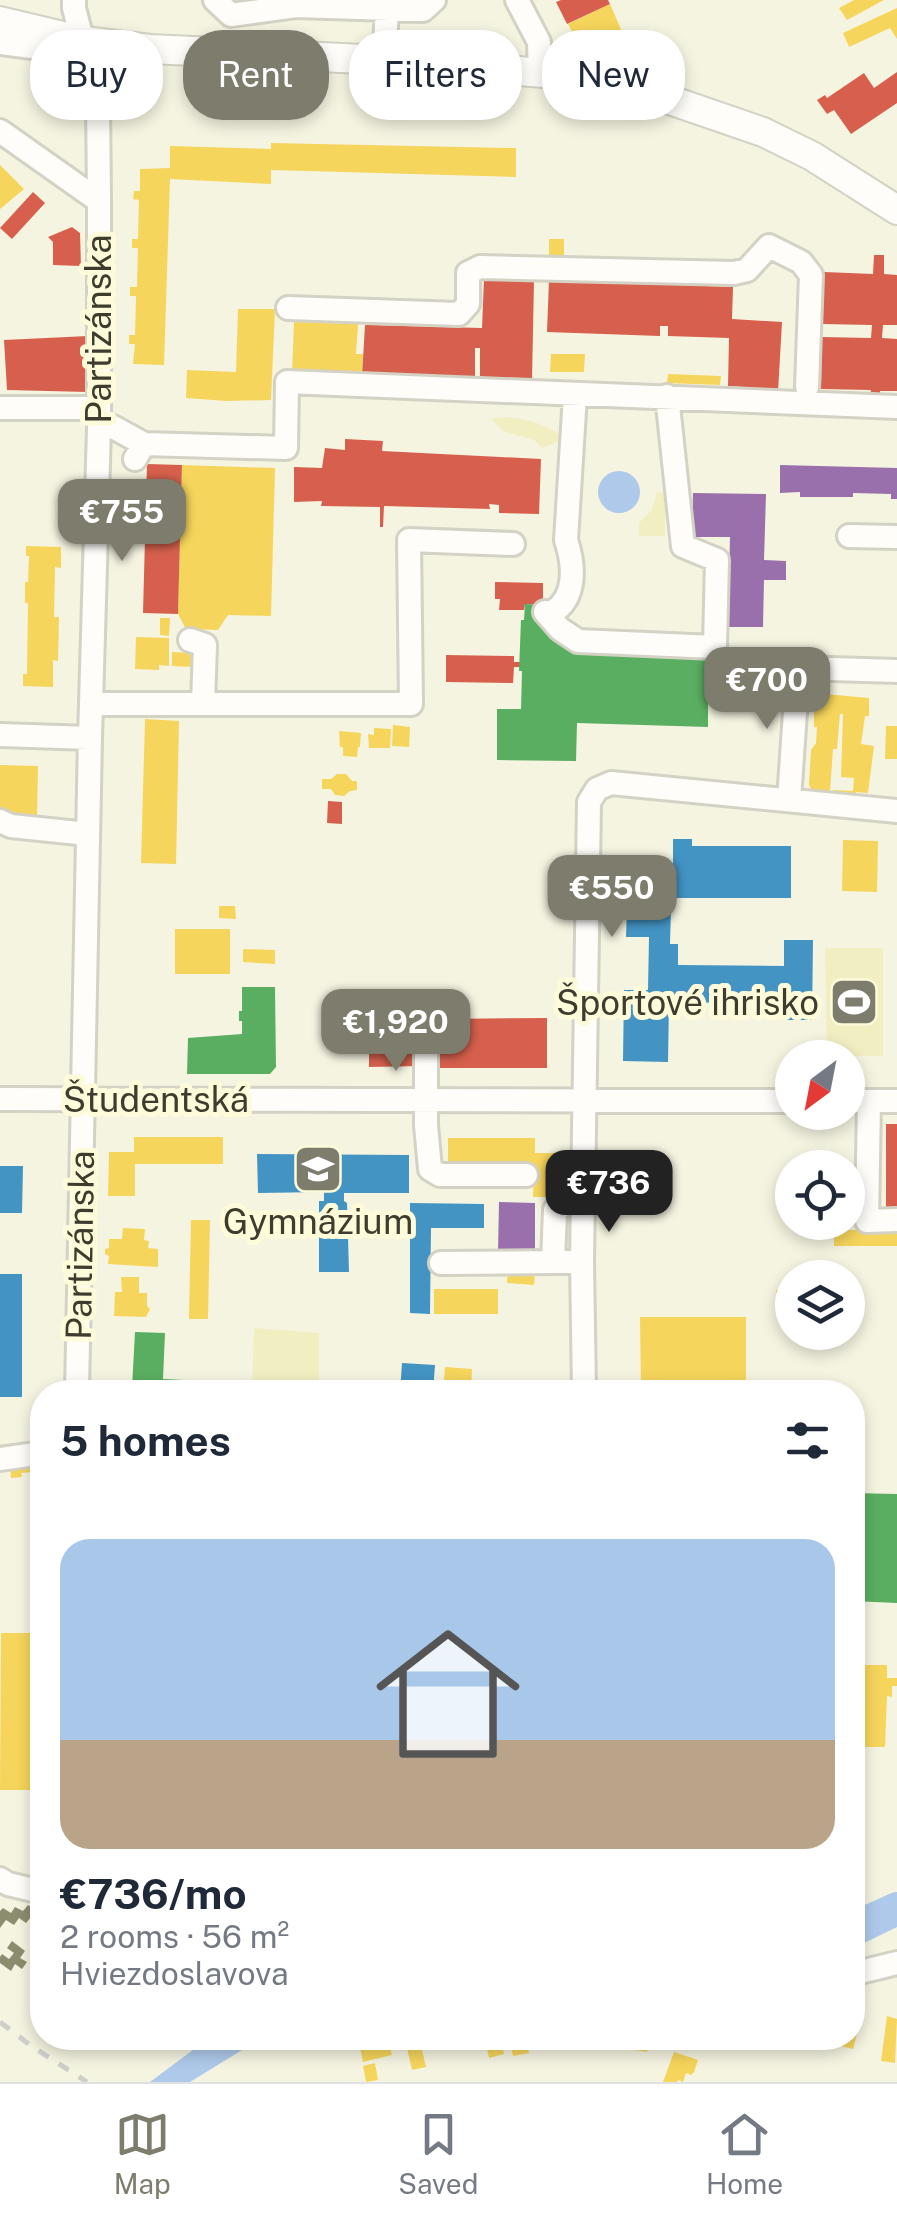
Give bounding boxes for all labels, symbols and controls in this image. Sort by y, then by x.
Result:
chip: Buy [30,30,163,120]
chip: Rent [183,30,329,120]
chip: Filters [349,30,522,120]
chip: New [542,30,685,120]
street label: Partizánska [78,234,119,424]
pin: €755 [63,479,181,564]
text: €755 [80,493,164,530]
pin: €700 [708,647,826,732]
text: €700 [726,661,808,698]
pin: €550 [553,855,671,940]
text: €550 [570,869,654,906]
sports icon: Športové ihrisko [828,976,880,1028]
place label: Športové ihrisko [556,982,819,1023]
pin: €1,920 [315,989,477,1074]
text: €1,920 [343,1003,449,1040]
north arrow [775,1040,865,1130]
map controls [775,1040,865,1350]
street label: Študentská [63,1079,249,1120]
school or university icon: Gymnázium [292,1143,344,1195]
street label: Partizánska [58,1150,102,1340]
pin: €736 [550,1150,668,1235]
button: locate [775,1150,865,1240]
text: €736 [568,1164,650,1201]
place label: Gymnázium [223,1201,413,1242]
button: layers [775,1260,865,1350]
icon: filters [780,1413,835,1468]
text: 5 homes [60,1416,231,1465]
icon: home [358,1604,538,1784]
text: €736/mo [60,1869,247,1918]
text: 2 rooms · 56 m² [60,1918,289,1955]
text: Hviezdoslavova [60,1955,289,1992]
tab: Map [114,2107,171,2200]
tab: Saved [398,2107,478,2200]
tab: Home [706,2107,783,2200]

